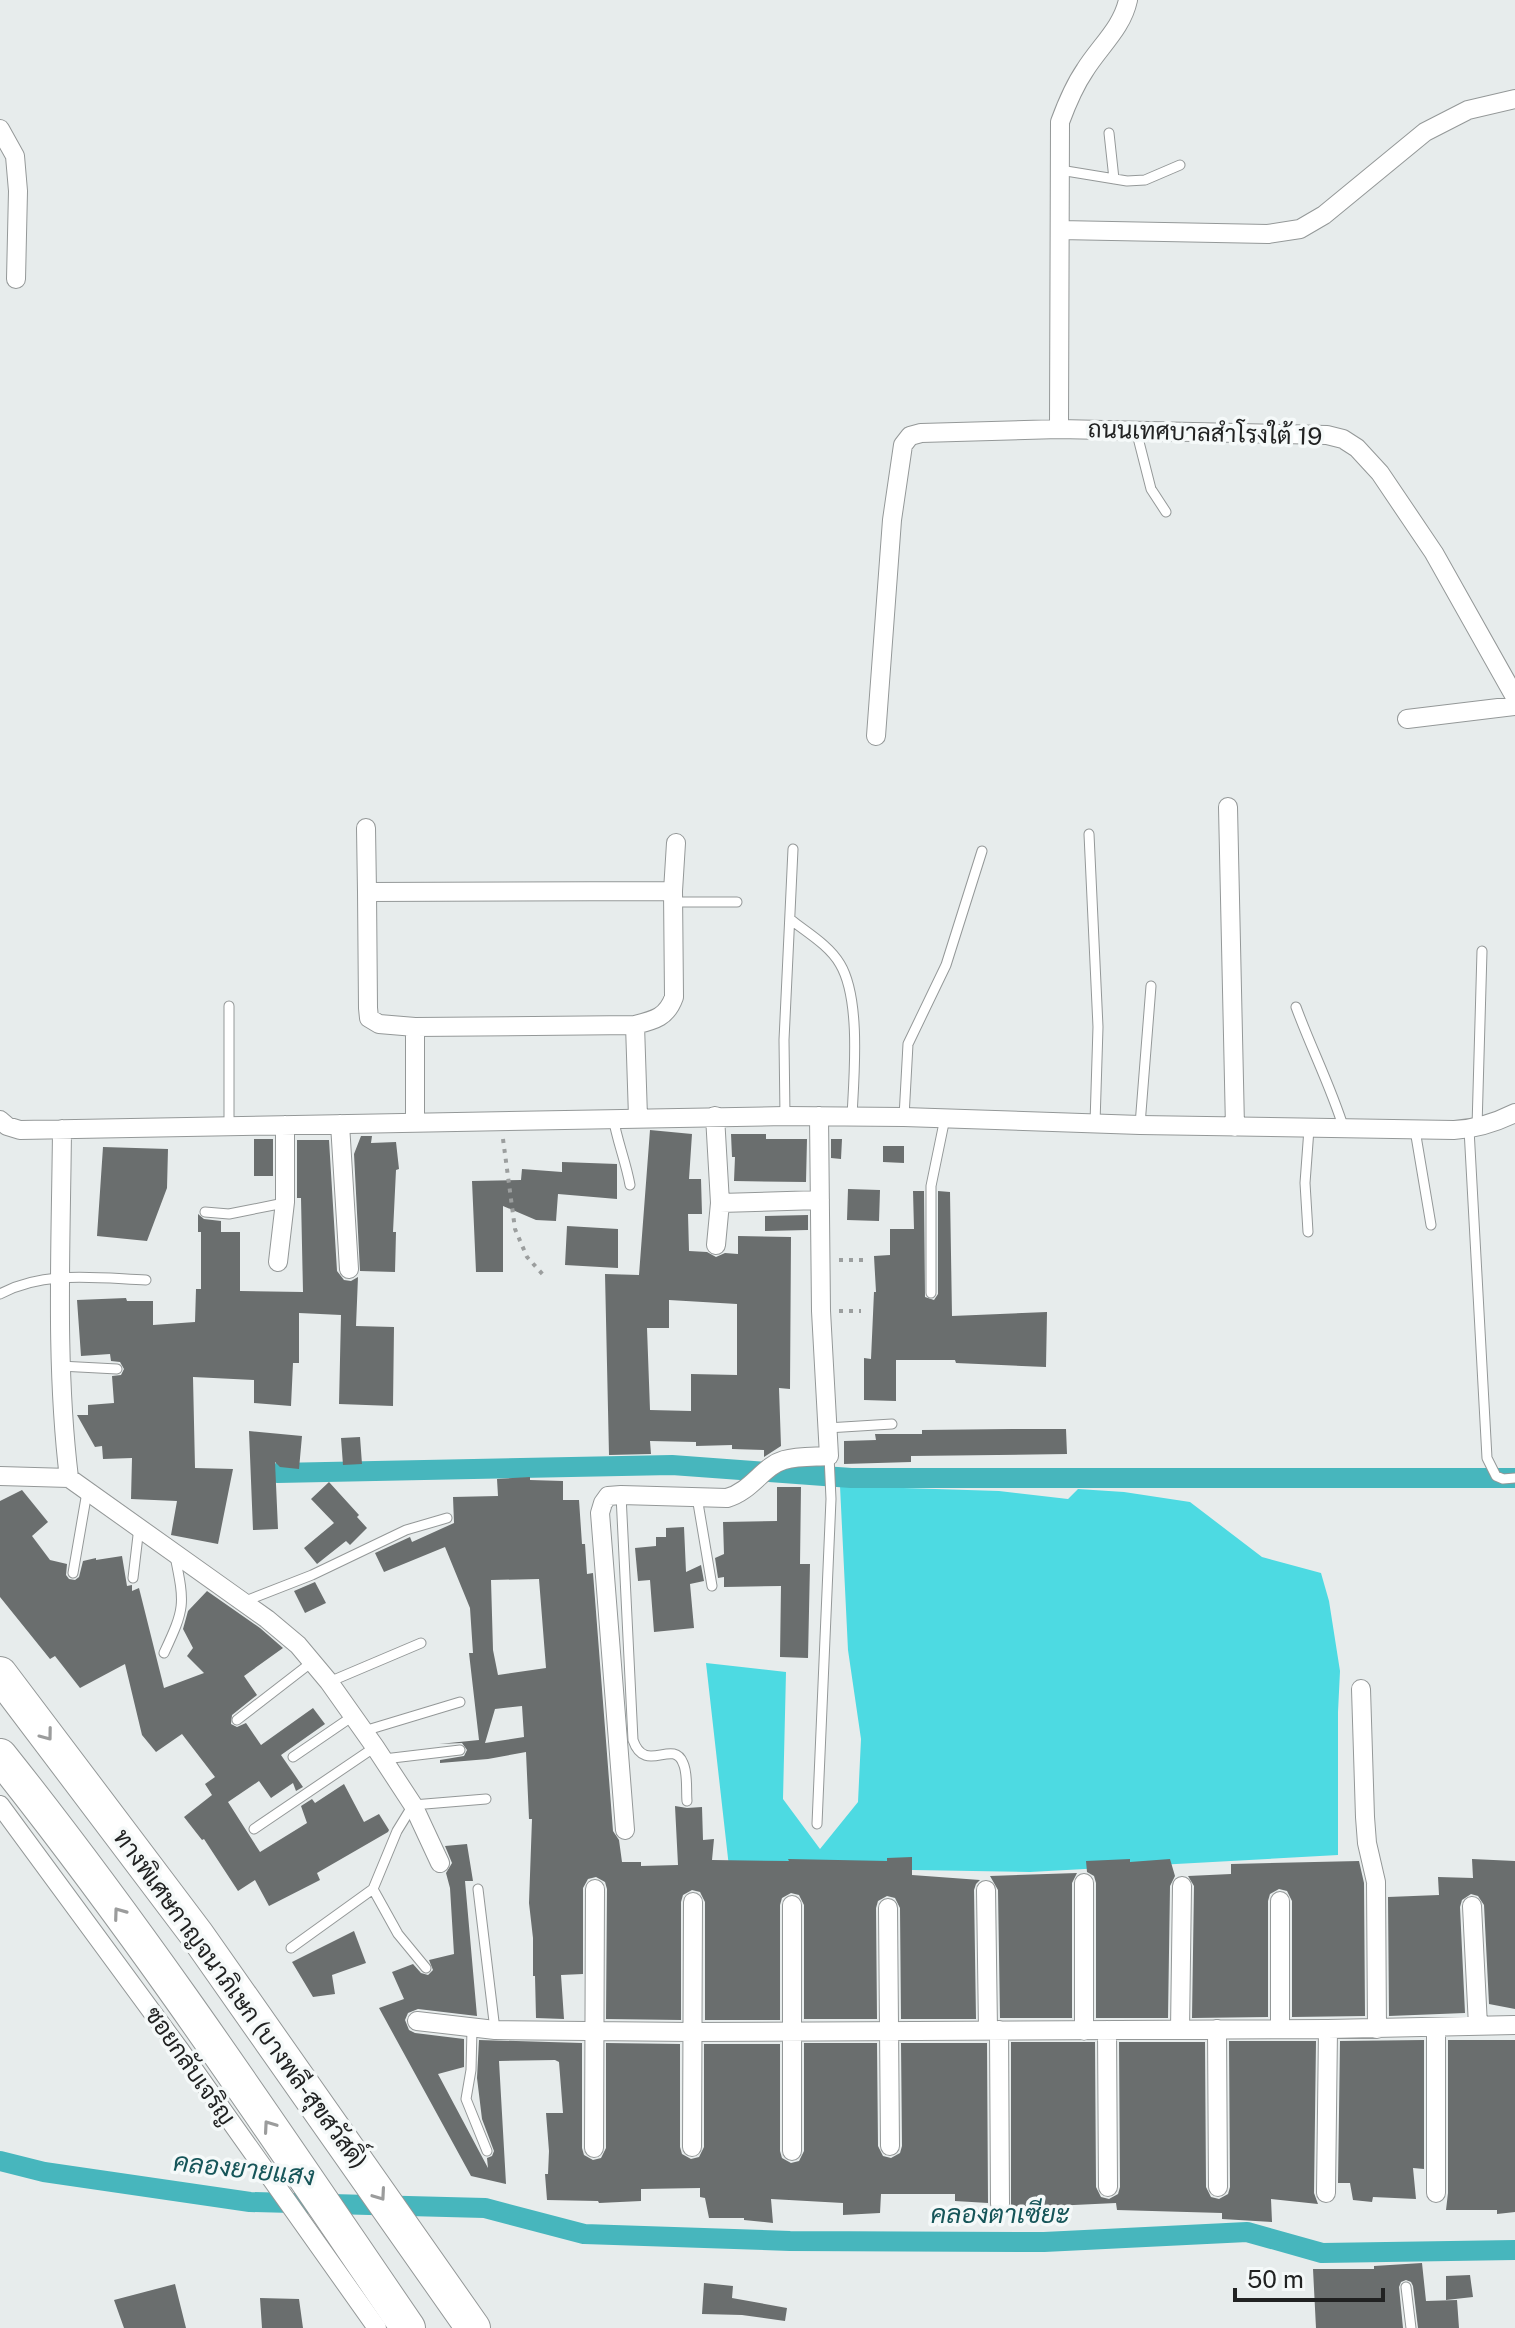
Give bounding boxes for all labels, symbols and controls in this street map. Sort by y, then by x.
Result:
street label: ถนนเทศบาลสำโรงใต้ 19 [1087,413,1323,450]
one-way arrow [38,1726,52,1741]
street label: ทางพิเศษกาญจนาภิเษก (บางพลี-สุขสวัสดิ์) [106,1819,379,2175]
one-way arrow [114,1907,129,1922]
street label: ซอยกลับเจริญ [139,2001,242,2131]
one-way arrow [264,2120,279,2134]
water label: คลองยายแสง [172,2146,316,2191]
one-way arrow [370,2187,385,2201]
water label: คลองตาเซียะ [930,2198,1070,2229]
scale bar [1235,2252,1383,2302]
text: 50 m [1247,2265,1304,2293]

